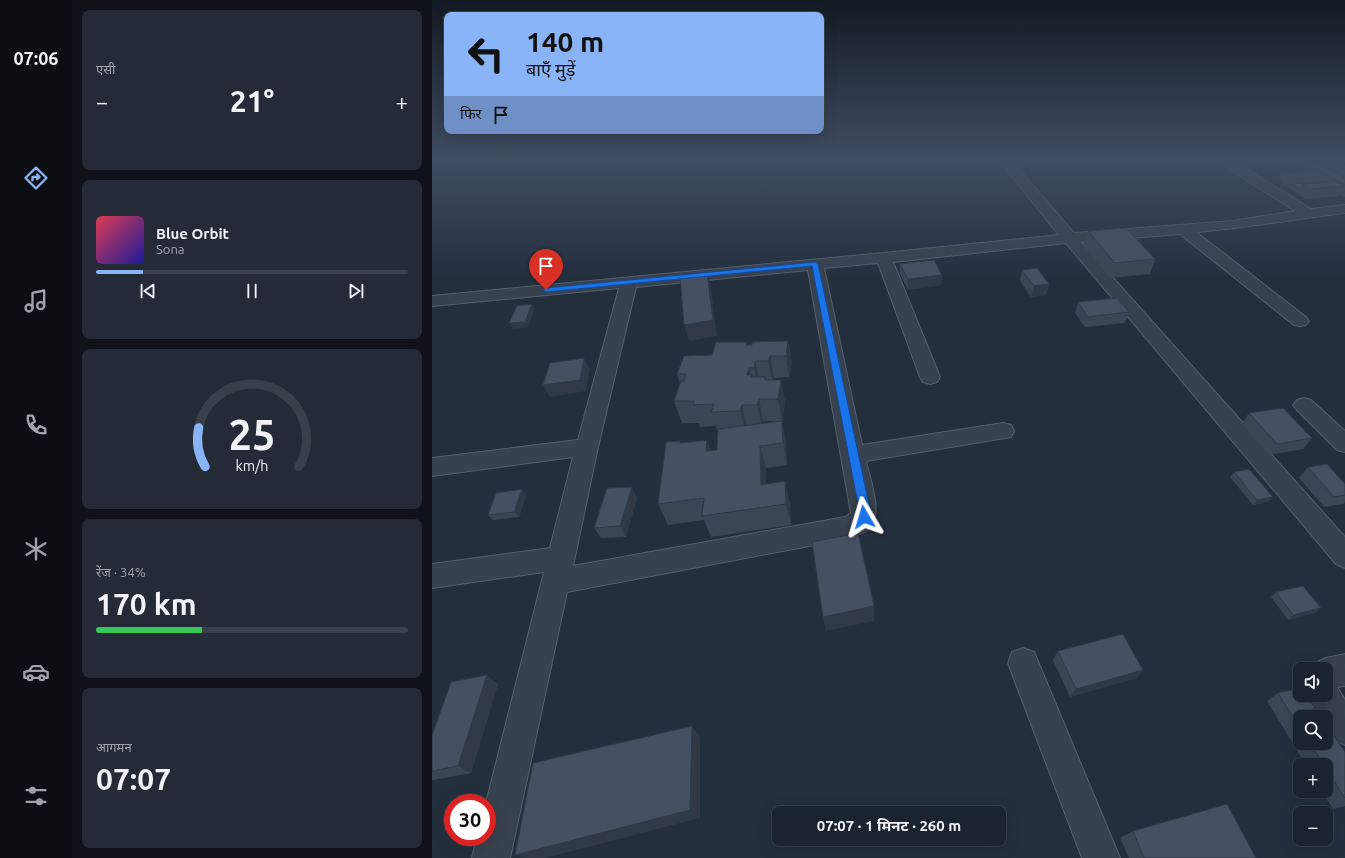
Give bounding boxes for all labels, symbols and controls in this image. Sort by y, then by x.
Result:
text: 140 m [526,26,604,57]
icon: left [460,28,512,80]
text: 07:06 [13,48,59,68]
text: बाएँ मुड़ें [526,59,575,79]
text: एसी [96,62,115,76]
text: 21° [230,84,274,118]
text: − [96,89,108,114]
text: + [396,89,408,114]
icon: arrive [490,104,512,126]
text: फिर [460,105,482,122]
icon: directions [22,164,50,192]
text: Blue Orbit [156,225,229,242]
text: Sona [156,242,185,256]
pin [529,249,563,290]
icon: arrive [535,255,557,277]
icon: previous [137,280,159,302]
icon: pause [241,280,263,302]
icon: next [345,280,367,302]
icon: music [22,287,50,315]
icon: phone [22,411,50,439]
text: 25 [229,411,275,458]
text: km/h [236,458,268,474]
position arrow [843,496,885,538]
icon: climate [22,535,50,563]
text: रेंज · 34% [96,565,146,579]
text: 170 km [96,587,197,621]
icon: car [22,658,50,686]
map controls [1293,662,1333,846]
button: sound [1293,662,1333,702]
button: search [1293,710,1333,750]
text: आगमन [96,740,132,754]
button: + [1293,758,1333,798]
text: 07:07 [96,762,171,796]
icon: filters [22,782,50,810]
speed limit sign: 30 [444,794,496,846]
button: − [1293,806,1333,846]
text: 07:07 · 1 मिनट · 260 m [817,817,961,834]

